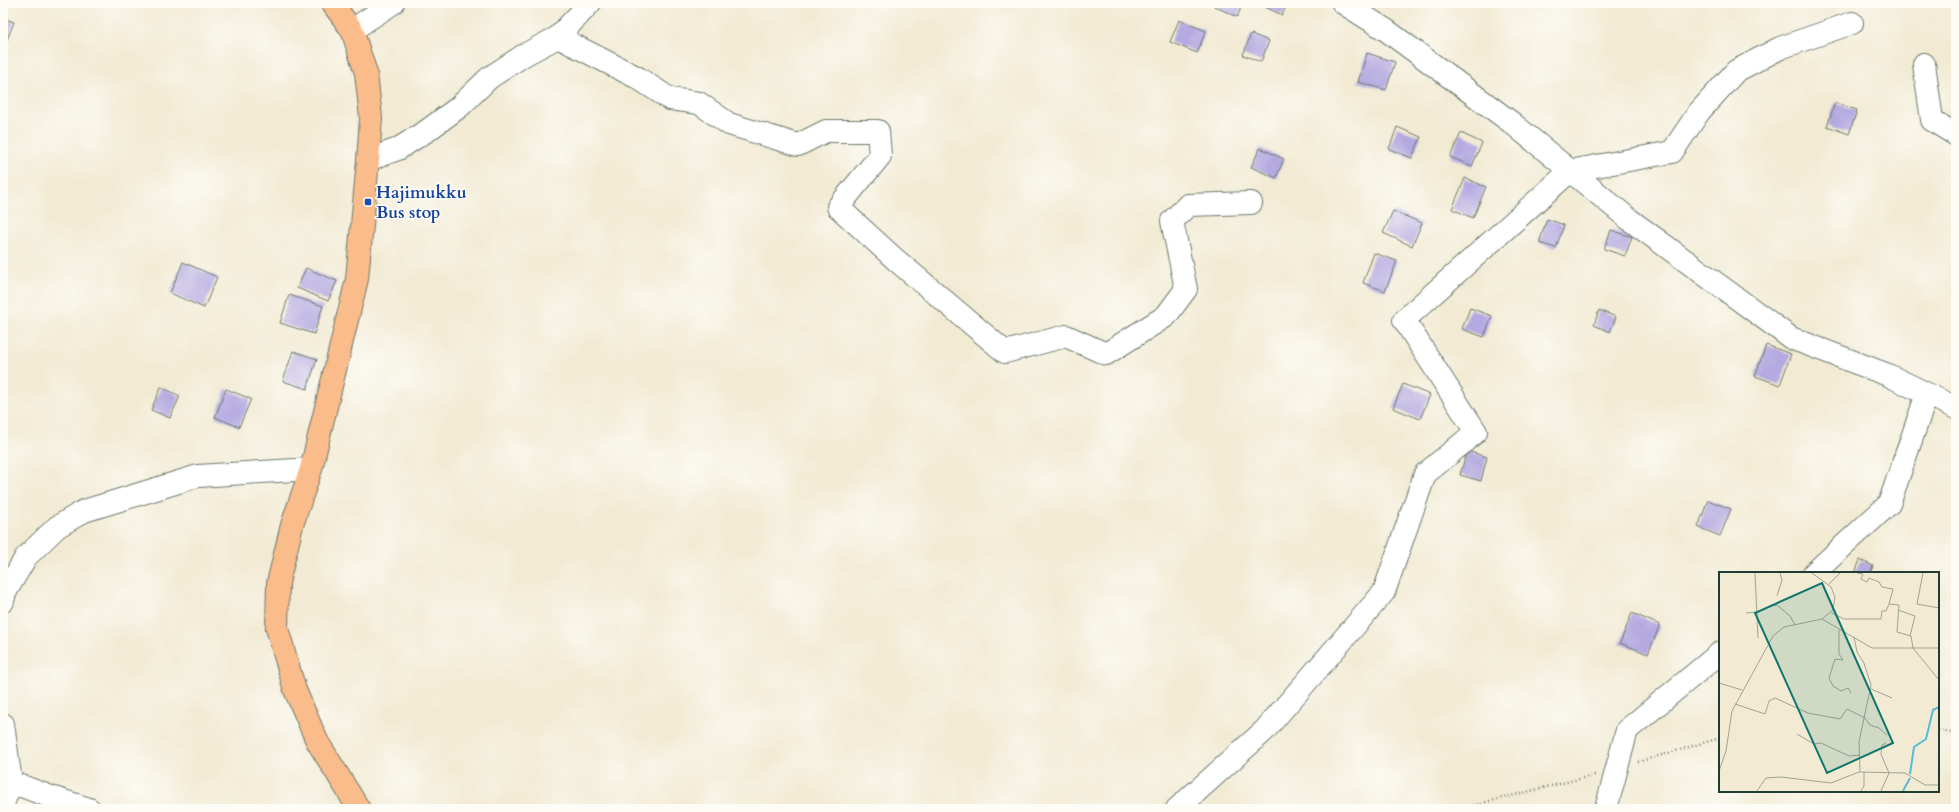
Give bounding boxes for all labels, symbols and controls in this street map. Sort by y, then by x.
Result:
place label: Hajimukku Bus stop [376,181,467,224]
marker: Hajimukku Bus stop [363,197,373,207]
inset map [1719,572,1939,792]

